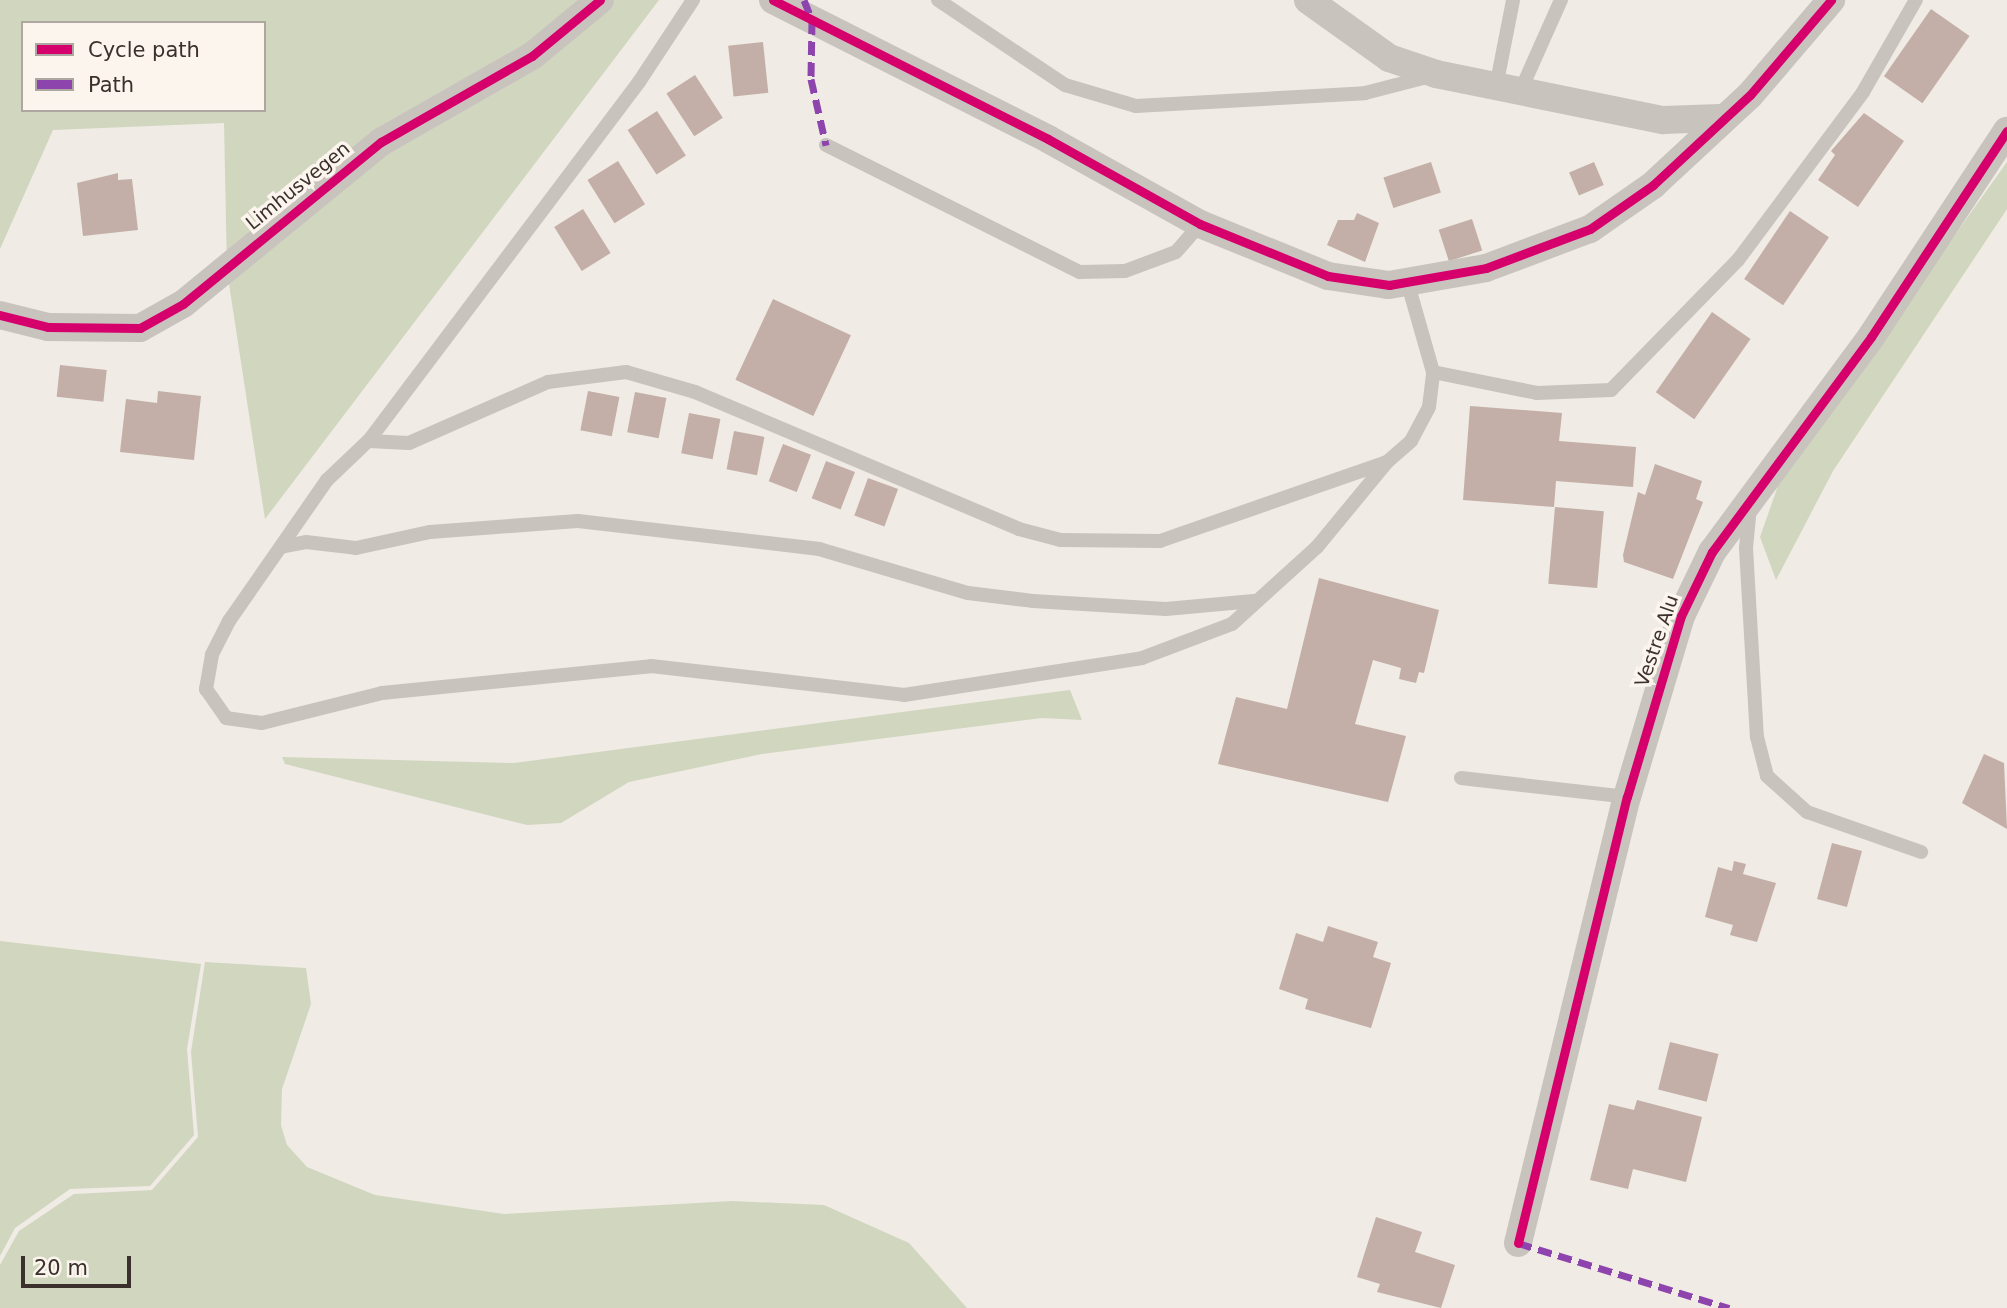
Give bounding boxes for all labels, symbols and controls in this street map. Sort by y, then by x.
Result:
legend [21,21,266,112]
text: Cycle path [88,38,200,62]
text: Path [88,73,134,97]
street label: Limhusvegen [241,137,355,235]
street label: Vestre Alu [1631,592,1683,690]
scale bar [24,1242,135,1286]
text: 20 m [34,1256,88,1280]

